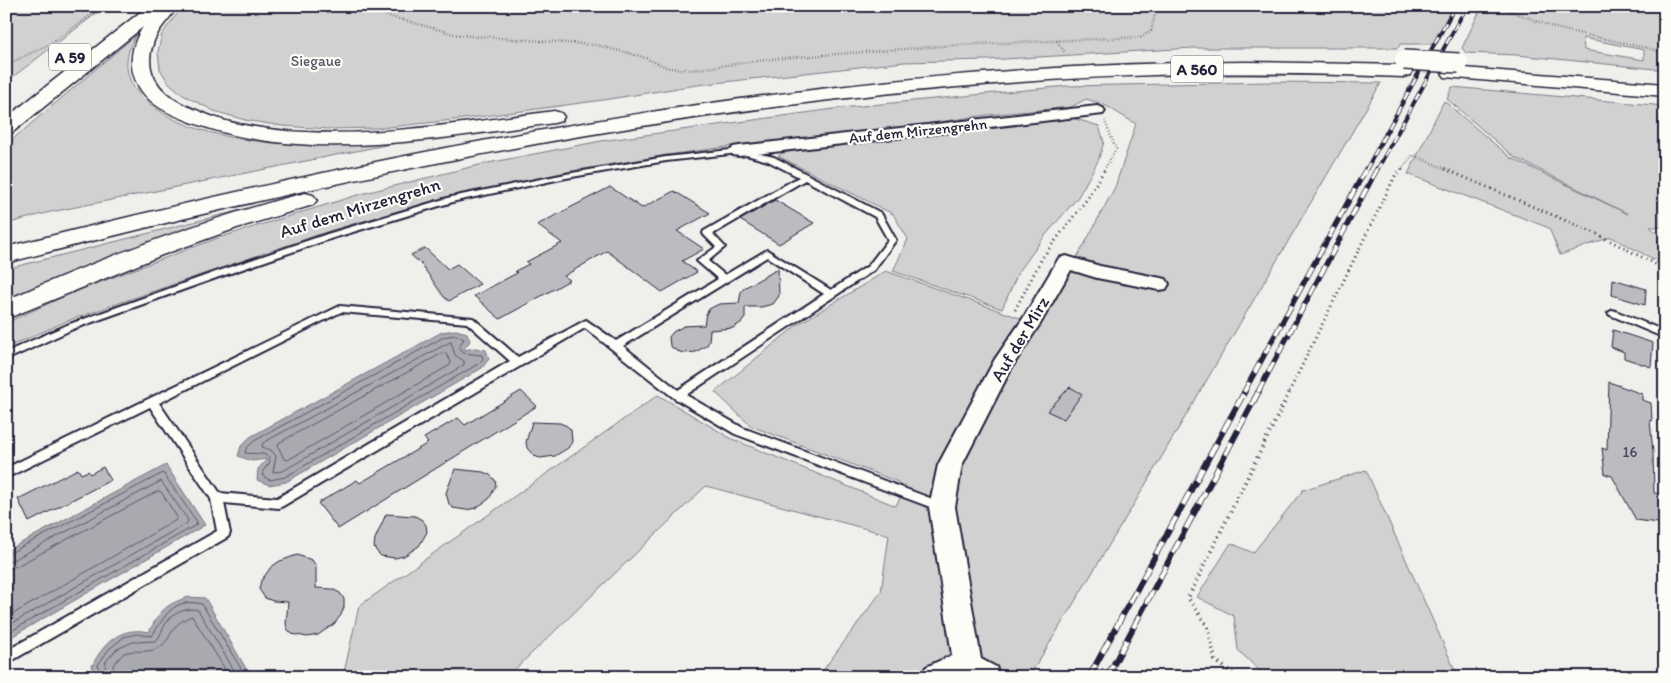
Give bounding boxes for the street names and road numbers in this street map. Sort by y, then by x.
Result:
road number: A 59 [49,44,91,70]
road number: A 560 [1171,56,1223,82]
street label: Auf dem Mirzengrehn [848,115,989,147]
street label: Auf dem Mirzengrehn [277,173,443,243]
street label: Auf der Mirz [986,292,1054,386]

